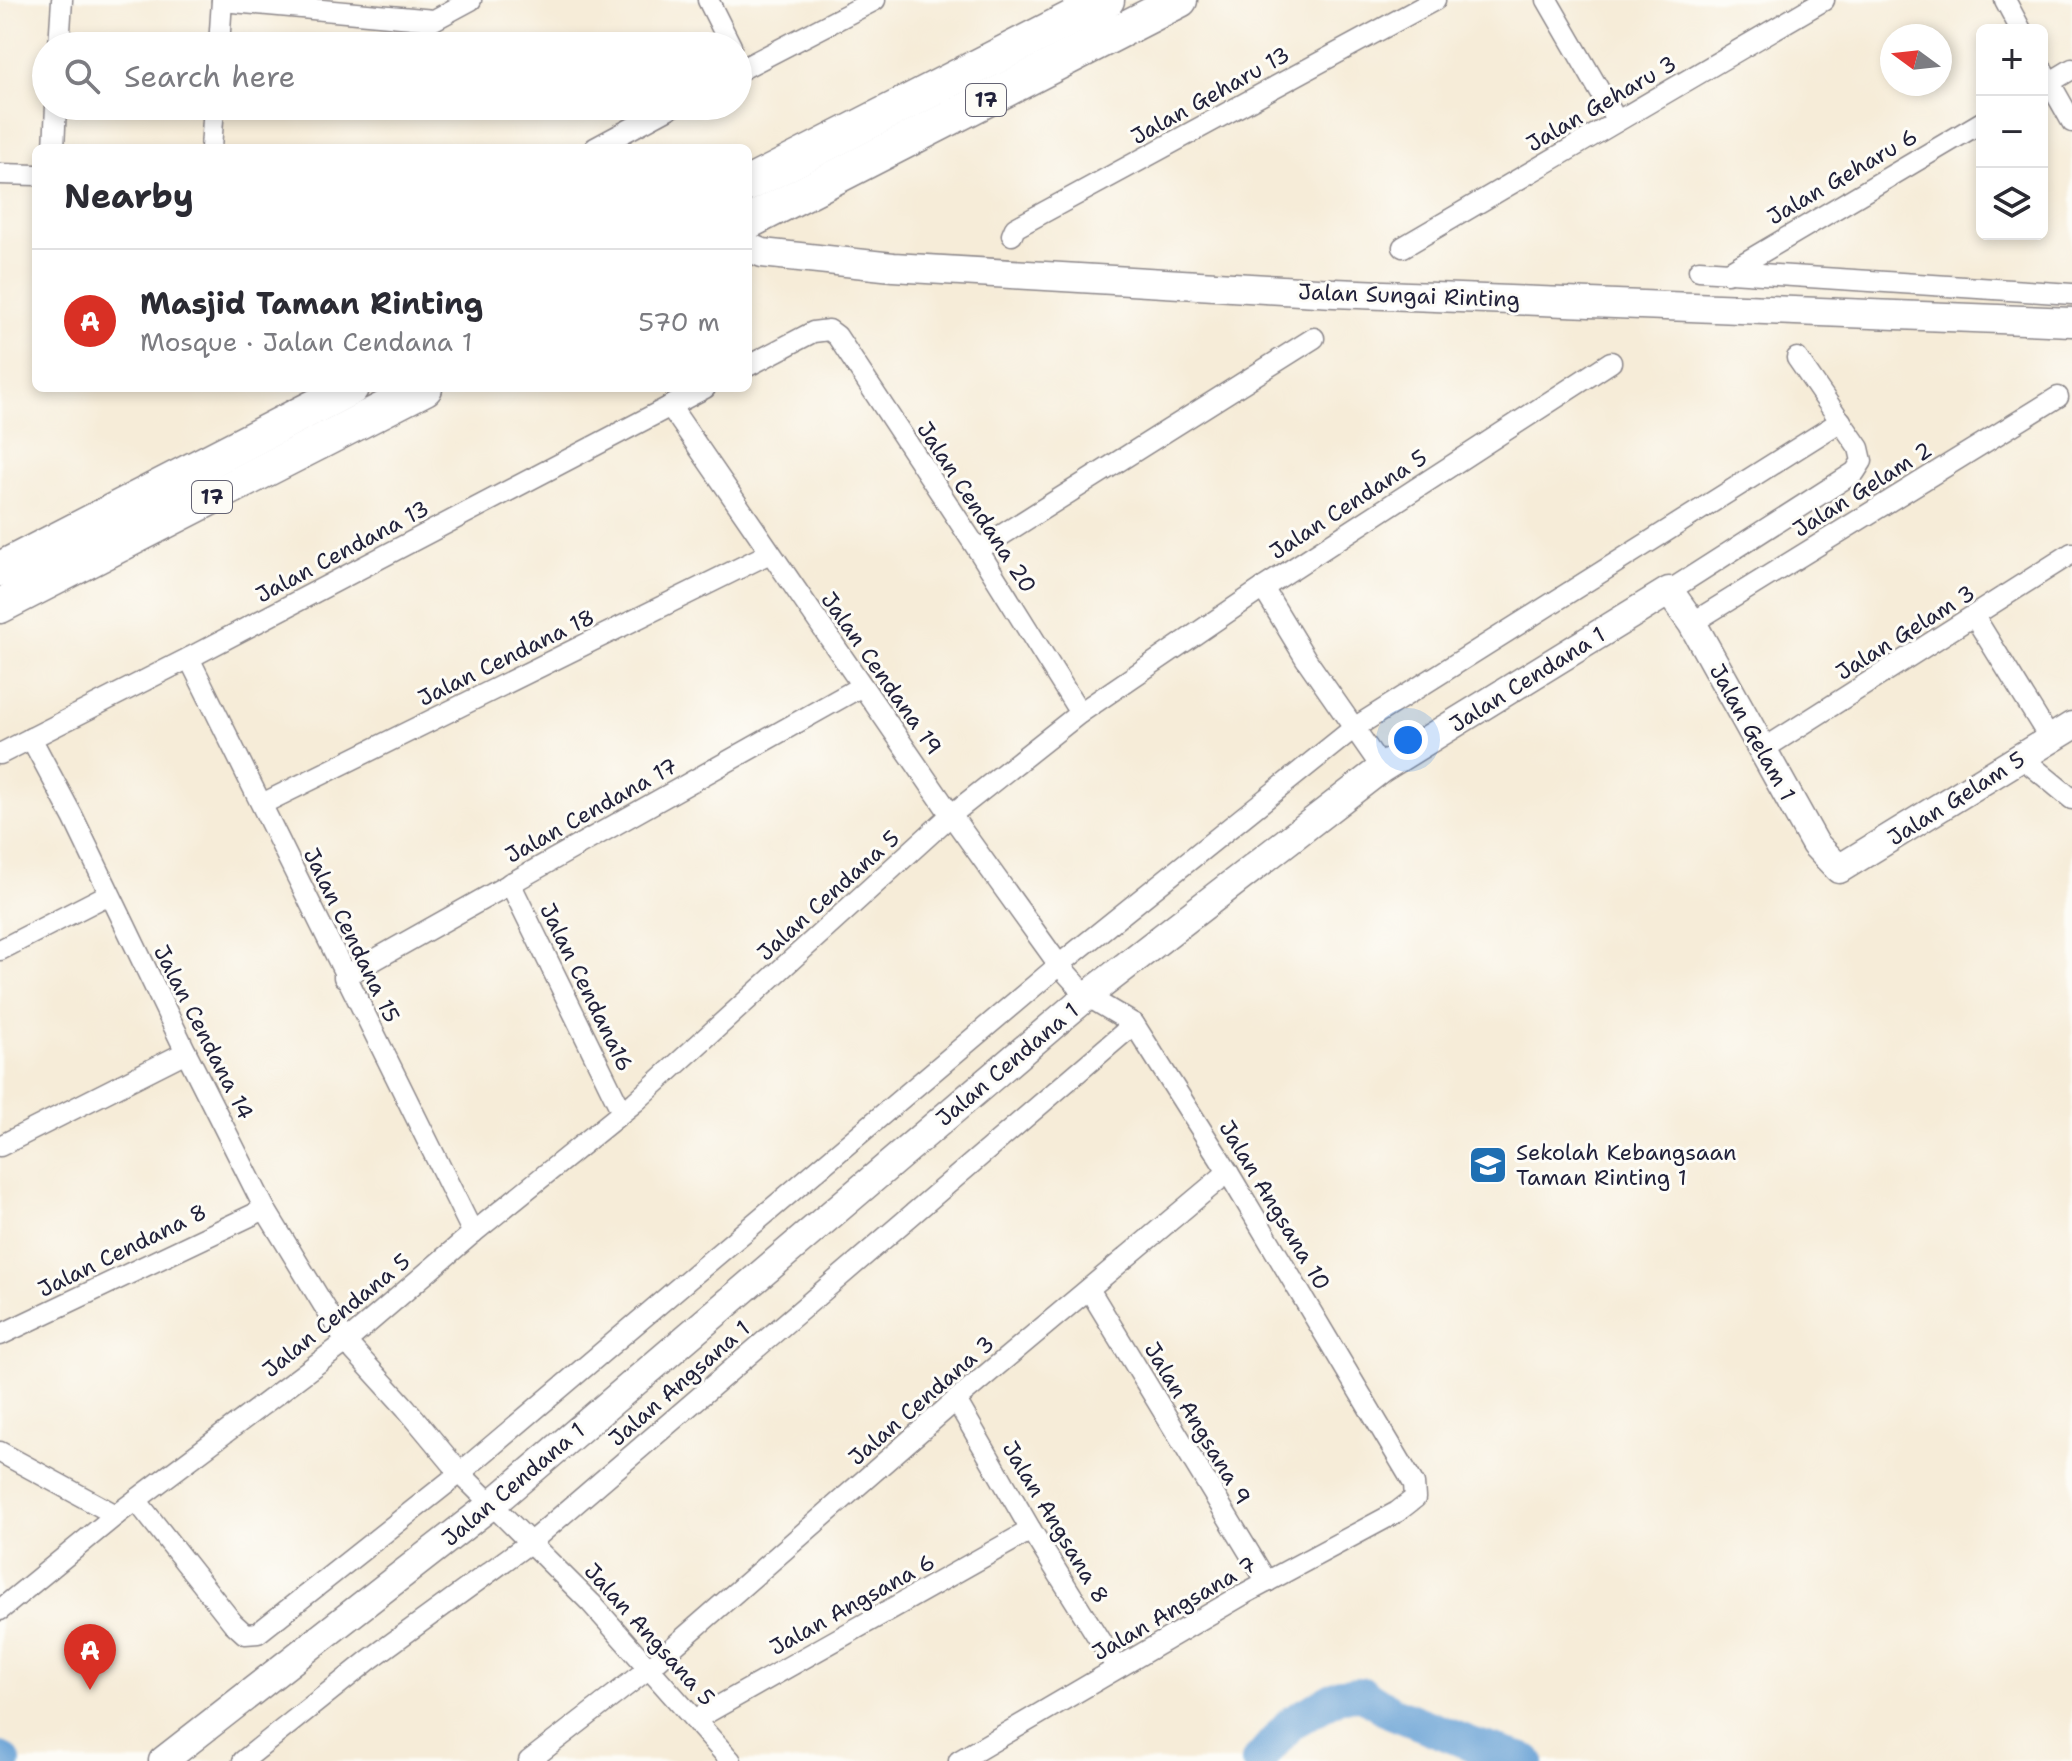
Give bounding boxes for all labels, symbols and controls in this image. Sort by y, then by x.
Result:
north arrow [1880,24,1952,96]
map controls [1976,24,2048,240]
button: + [1976,24,2048,96]
search box [32,32,752,120]
street label: Jalan Geharu 13 [1126,40,1295,151]
street label: Jalan Geharu 3 [1521,49,1682,158]
icon: search [60,54,104,98]
text: Search here [124,56,295,97]
road number: 17 [966,84,1006,116]
button: − [1976,96,2048,168]
street label: Jalan Geharu 6 [1762,122,1923,231]
button: layers [1976,168,2048,240]
text: Nearby [64,173,194,219]
street label: Jalan Sungai Rinting [1297,277,1521,314]
text: Masjid Taman Rinting [140,283,483,324]
text: A [80,304,100,339]
text: 570 m [638,304,720,339]
text: Mosque · Jalan Cendana 1 [140,324,473,359]
street label: Jalan Cendana 20 [910,416,1043,599]
street label: Jalan Gelam 2 [1787,435,1937,544]
street label: Jalan Cendana 5 [1264,443,1433,566]
road number: 17 [192,481,232,513]
street label: Jalan Cendana 13 [251,494,434,609]
street label: Jalan Gelam 3 [1830,578,1980,687]
street label: Jalan Cendana 19 [815,586,949,760]
street label: Jalan Cendana 18 [413,602,599,713]
street label: Jalan Cendana 1 [1444,620,1610,739]
street label: Jalan Gelam 1 [1703,659,1802,806]
your location [1388,720,1428,760]
street label: Jalan Gelam 5 [1882,745,2030,852]
street label: Jalan Cendana 17 [500,751,682,870]
street label: Jalan Cendana 5 [751,824,906,967]
street label: Jalan Cendana 15 [297,843,406,1027]
street label: Jalan Cendana16 [533,898,640,1076]
street label: Jalan Cendana 14 [147,940,260,1124]
street label: Jalan Cendana 1 [930,996,1085,1133]
street label: Jalan Angsana 10 [1212,1115,1337,1295]
place label: Sekolah Kebangsaan Taman Rinting 1 [1516,1138,1737,1192]
school or university icon: Sekolah Kebangsaan Taman Rinting 1 [1467,1144,1509,1186]
street label: Jalan Cendana 8 [33,1197,211,1304]
street label: Jalan Cendana 5 [256,1247,416,1384]
street label: Jalan Angsana 1 [603,1314,756,1453]
street label: Jalan Cendana 3 [842,1329,1000,1472]
street label: Jalan Angsana 9 [1138,1337,1258,1510]
street label: Jalan Cendana 1 [436,1416,591,1553]
street label: Jalan Angsana 8 [996,1436,1116,1609]
street label: Jalan Angsana 6 [765,1547,940,1662]
street label: Jalan Angsana 7 [1087,1550,1261,1667]
street label: Jalan Angsana 5 [578,1557,721,1712]
pin: A [64,1624,116,1690]

